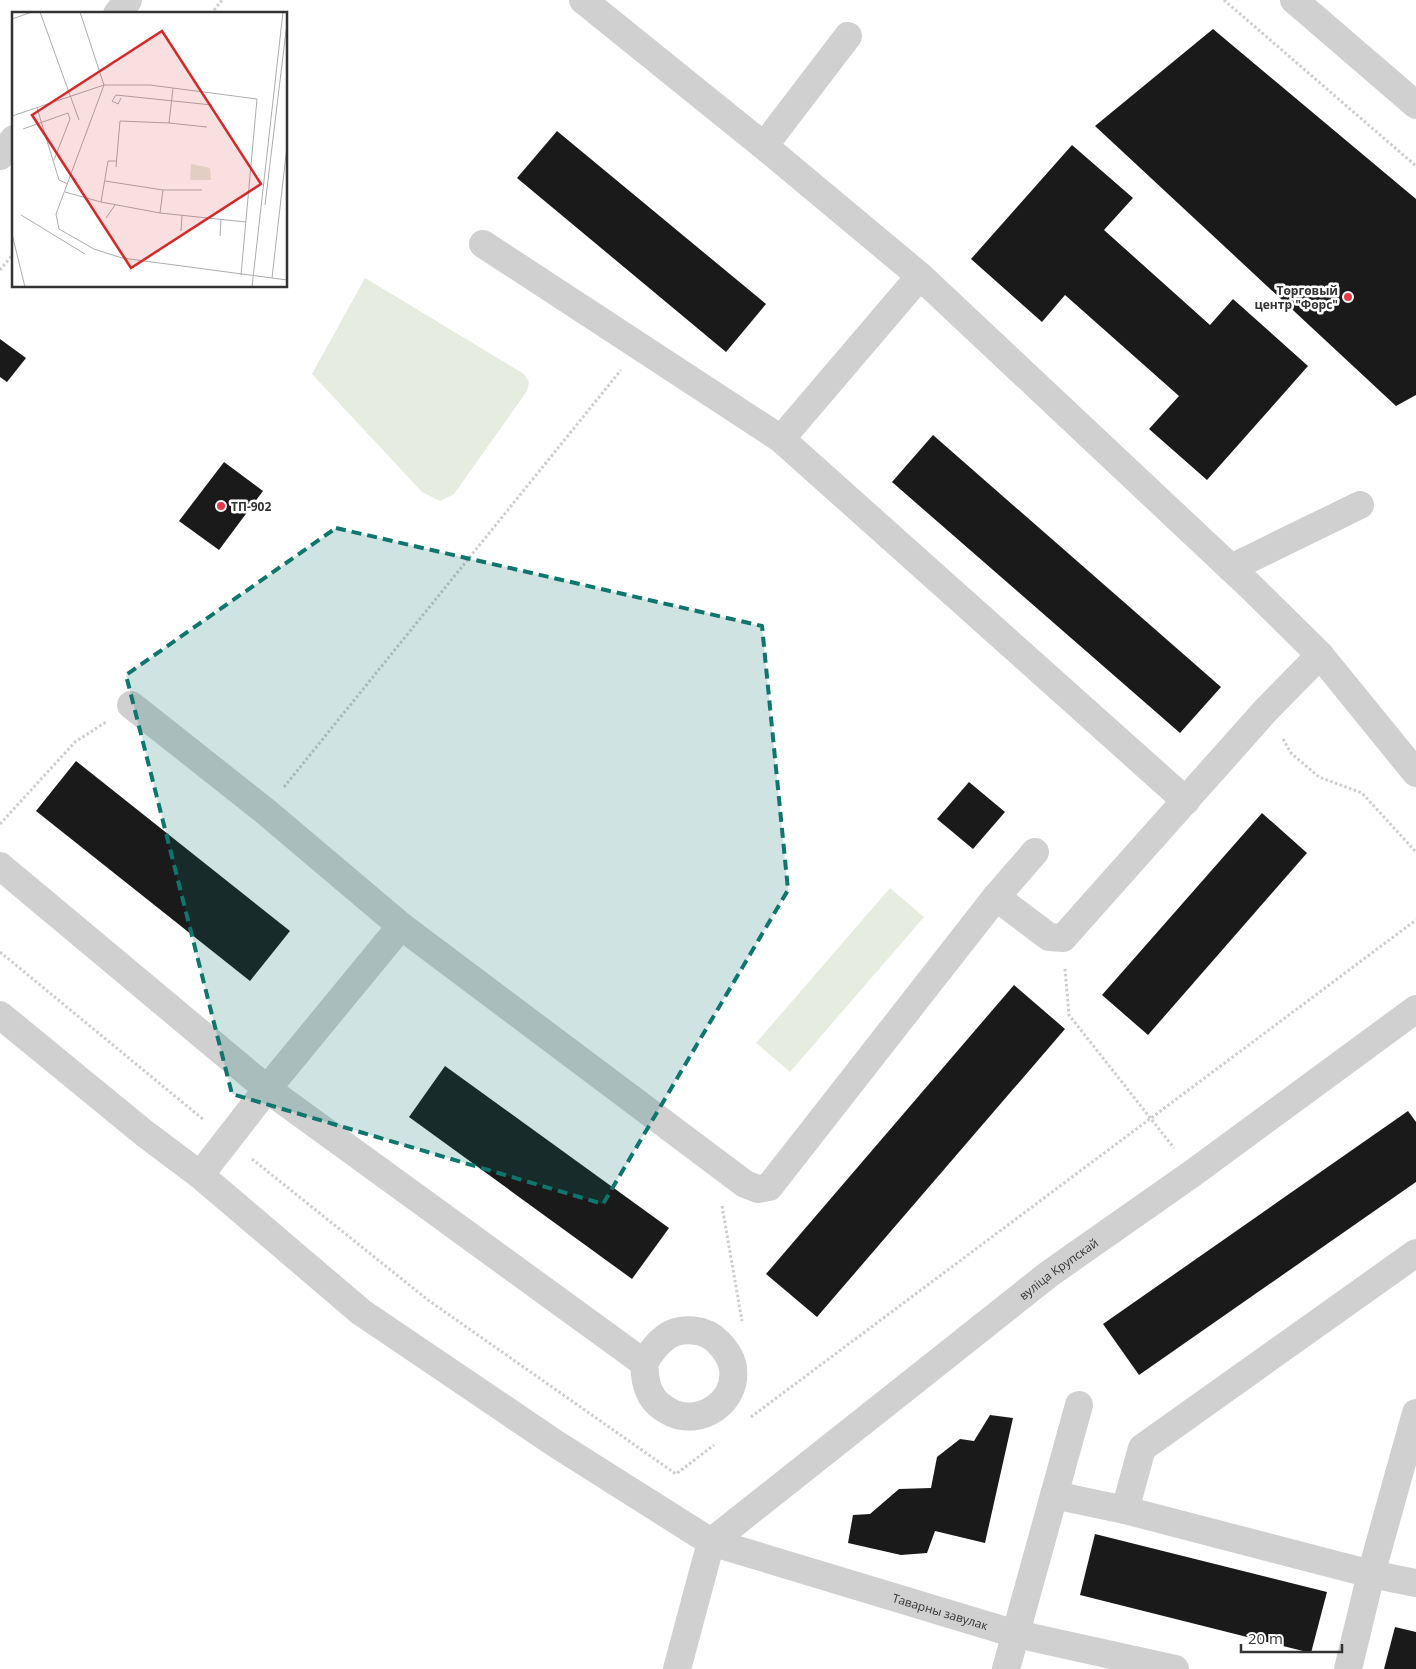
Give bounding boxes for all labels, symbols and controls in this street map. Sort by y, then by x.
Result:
inset map [12,12,288,288]
place label: Торговый центр "Форс" [1255,282,1338,313]
marker: Торговый центр "Форс" [1342,291,1354,303]
place label: ТП-902 [231,498,271,515]
marker: ТП-902 [215,500,227,512]
street label: вуліца Крупскай [1015,1234,1101,1303]
street label: Таварны завулак [890,1589,991,1634]
scale bar [1241,1622,1342,1654]
text: 20 m [1248,1628,1283,1648]

